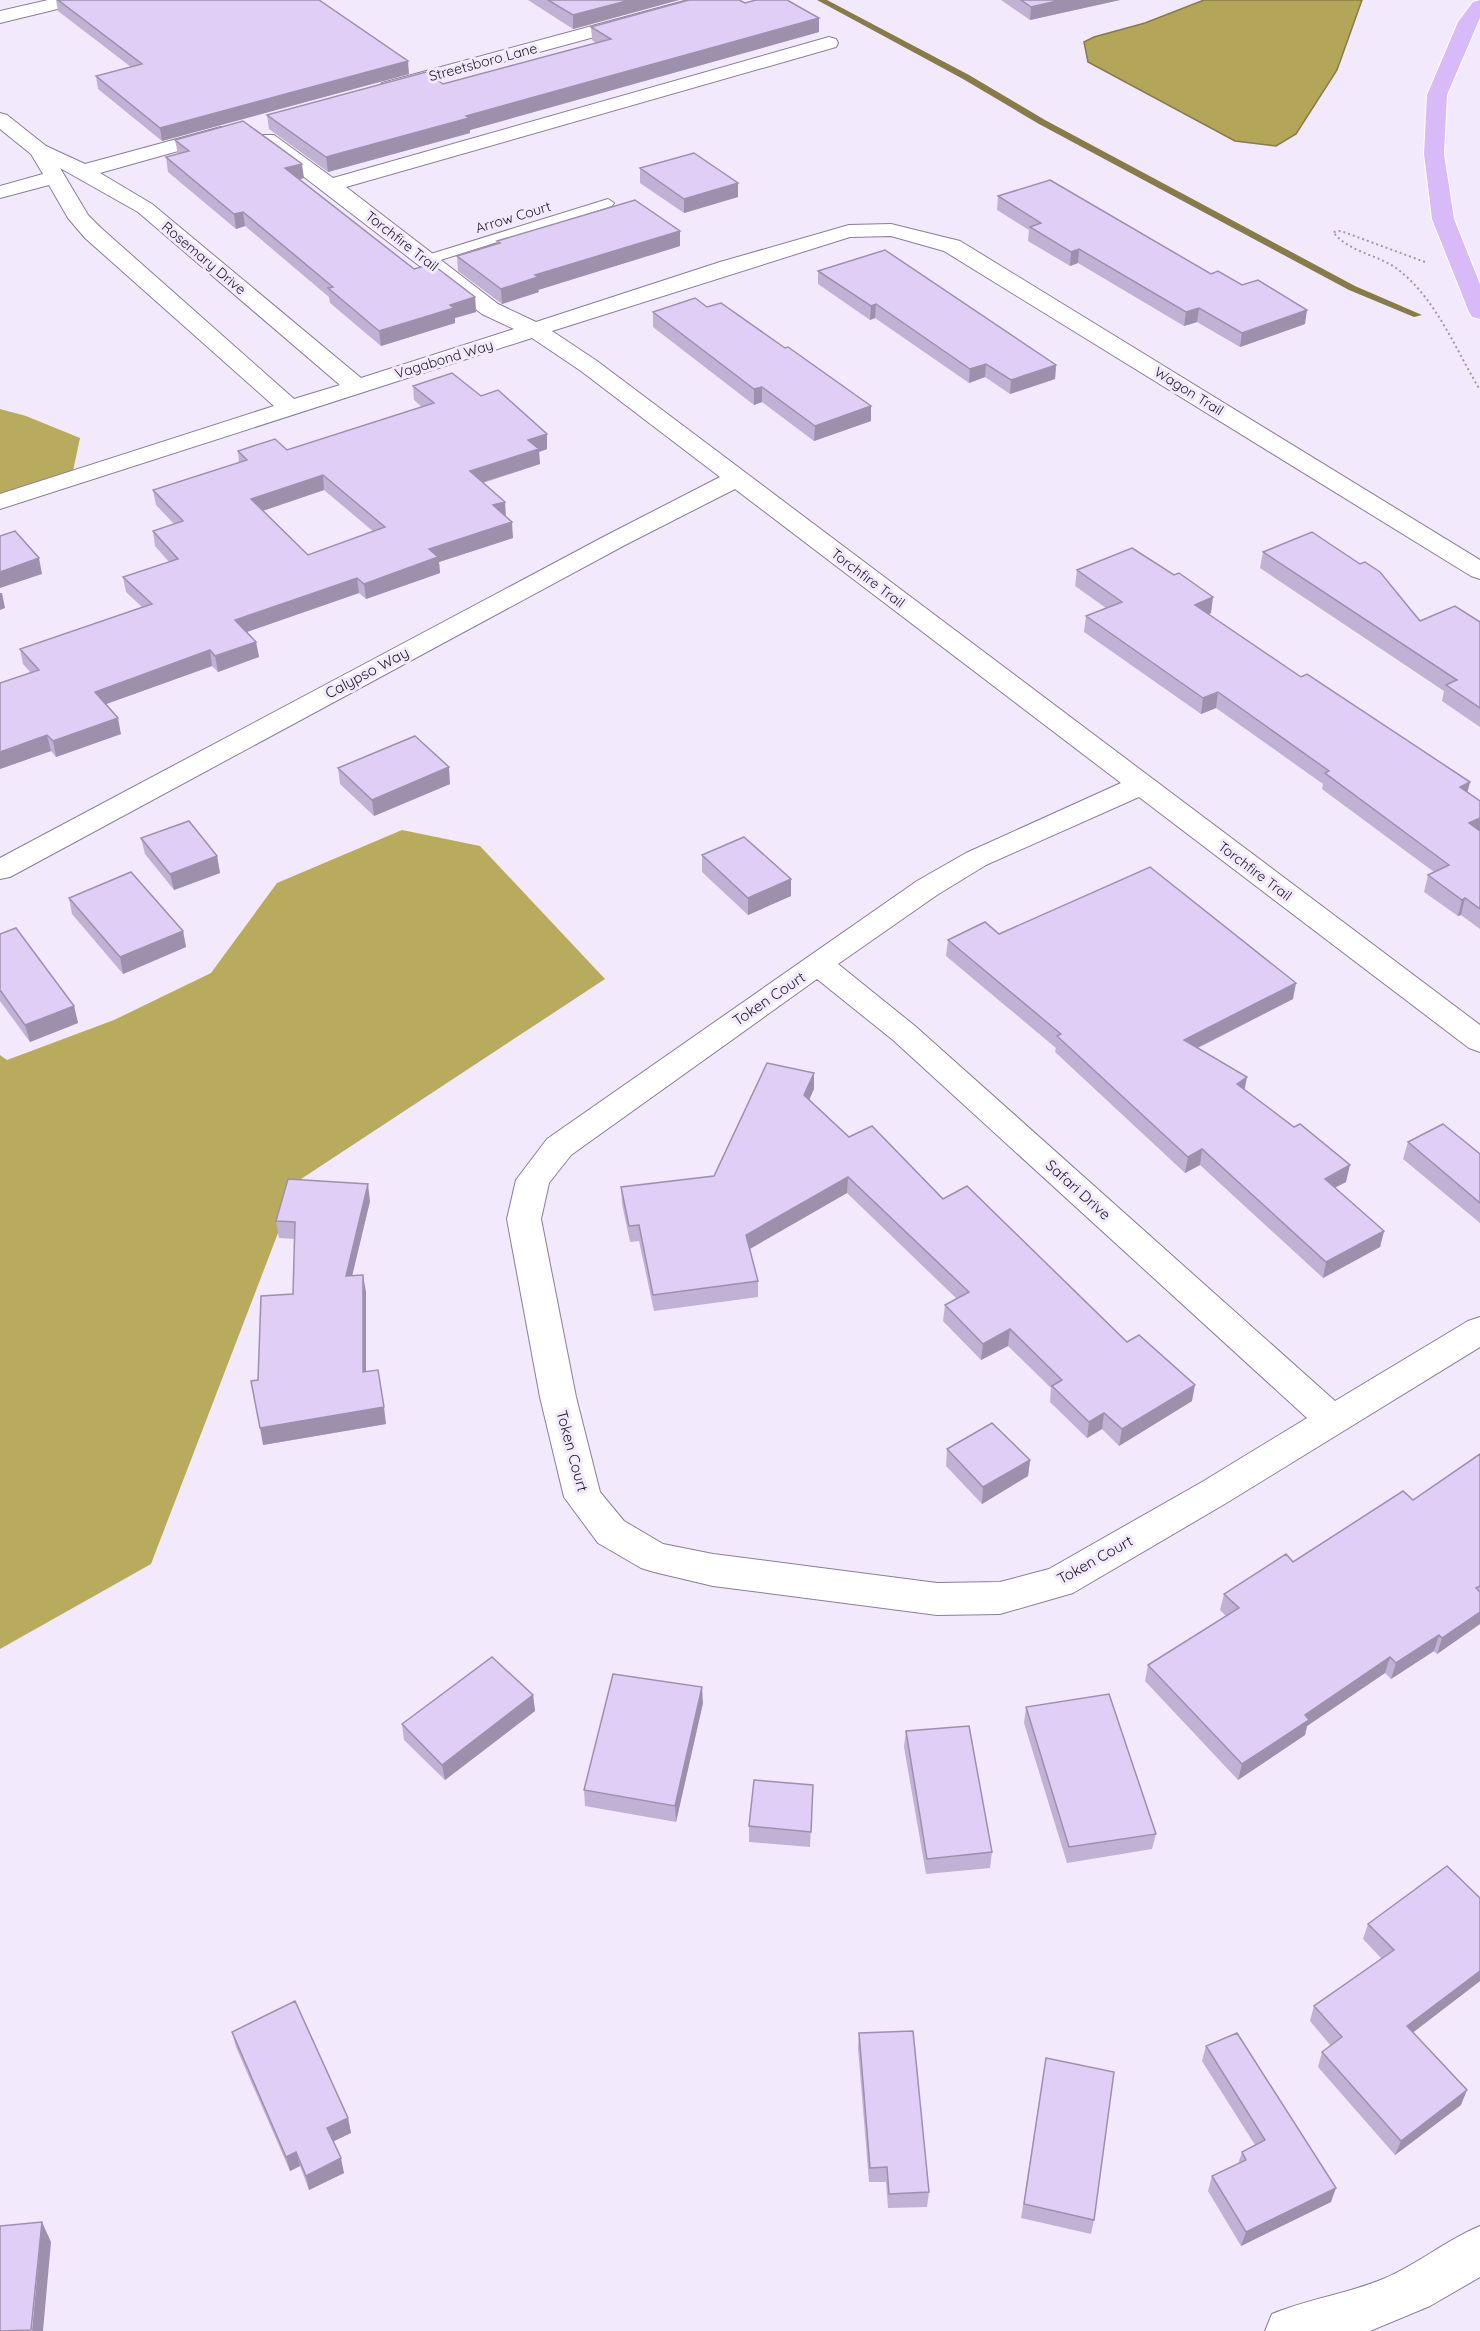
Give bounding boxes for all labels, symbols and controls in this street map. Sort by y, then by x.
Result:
street label: Streetsboro Lane [427,39,539,85]
street label: Arrow Court [473,197,553,237]
street label: Torchfire Trail [362,207,442,275]
street label: Rosemary Drive [158,218,250,298]
street label: Vagabond Way [393,335,495,383]
street label: Wagon Trail [1151,363,1227,419]
street label: Torchfire Trail [827,544,909,612]
street label: Calypso Way [322,643,412,703]
street label: Torchfire Trail [1214,837,1296,905]
street label: Token Court [729,967,809,1030]
street label: Safari Drive [1042,1155,1115,1224]
street label: Token Court [552,1408,592,1494]
street label: Token Court [1054,1531,1136,1588]

